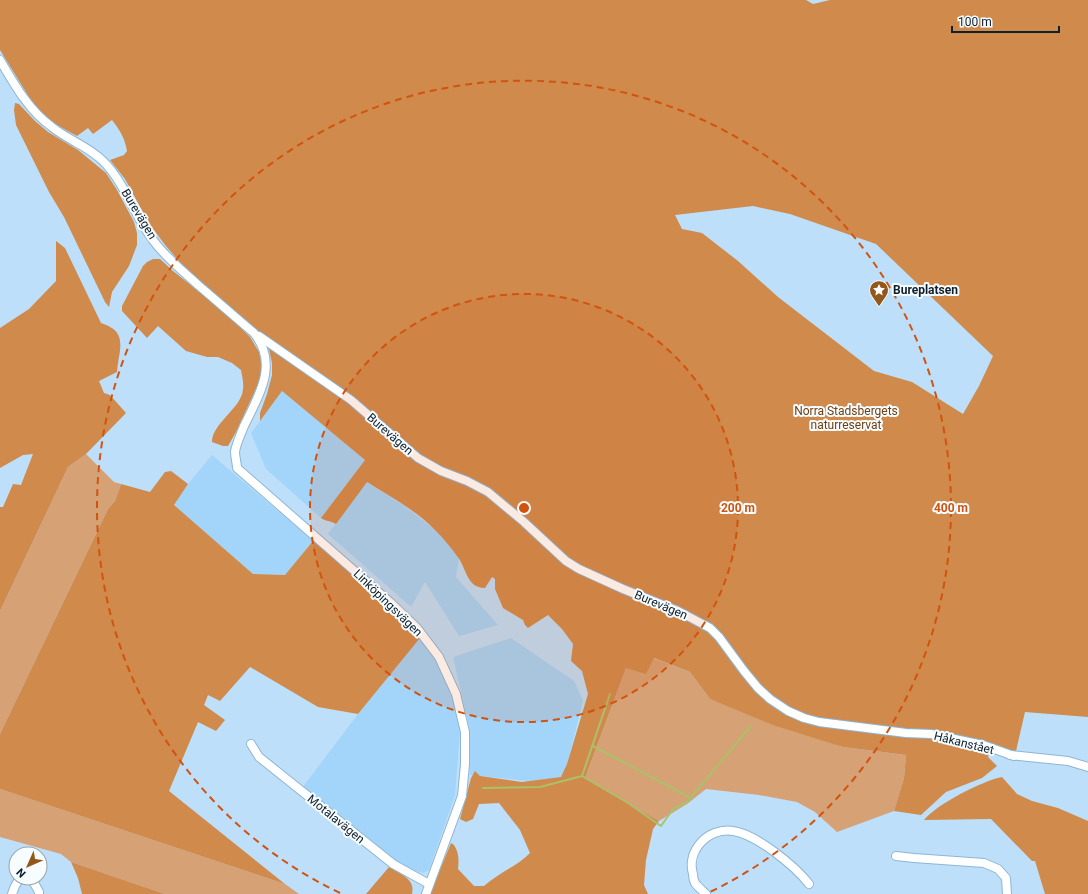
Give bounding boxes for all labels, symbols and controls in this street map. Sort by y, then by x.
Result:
scale bar [952,8,1059,34]
text: 100 m [958,15,992,29]
street label: Burevägen [118,186,160,242]
place icon: Bureplatsen [868,279,890,307]
place label: Bureplatsen [893,283,958,297]
park label: Norra Stadsbergets naturreservat [794,404,898,432]
street label: Burevägen [364,410,416,458]
centre of rings [517,501,531,515]
text: 200 m [721,501,755,515]
text: 400 m [934,501,968,515]
street label: Linköpingsvägen [351,567,425,639]
street label: Burevägen [632,588,690,622]
street label: Håkanstået [933,729,995,757]
street label: Motalavägen [305,792,367,846]
north arrow [8,846,48,886]
text: N [14,865,29,880]

